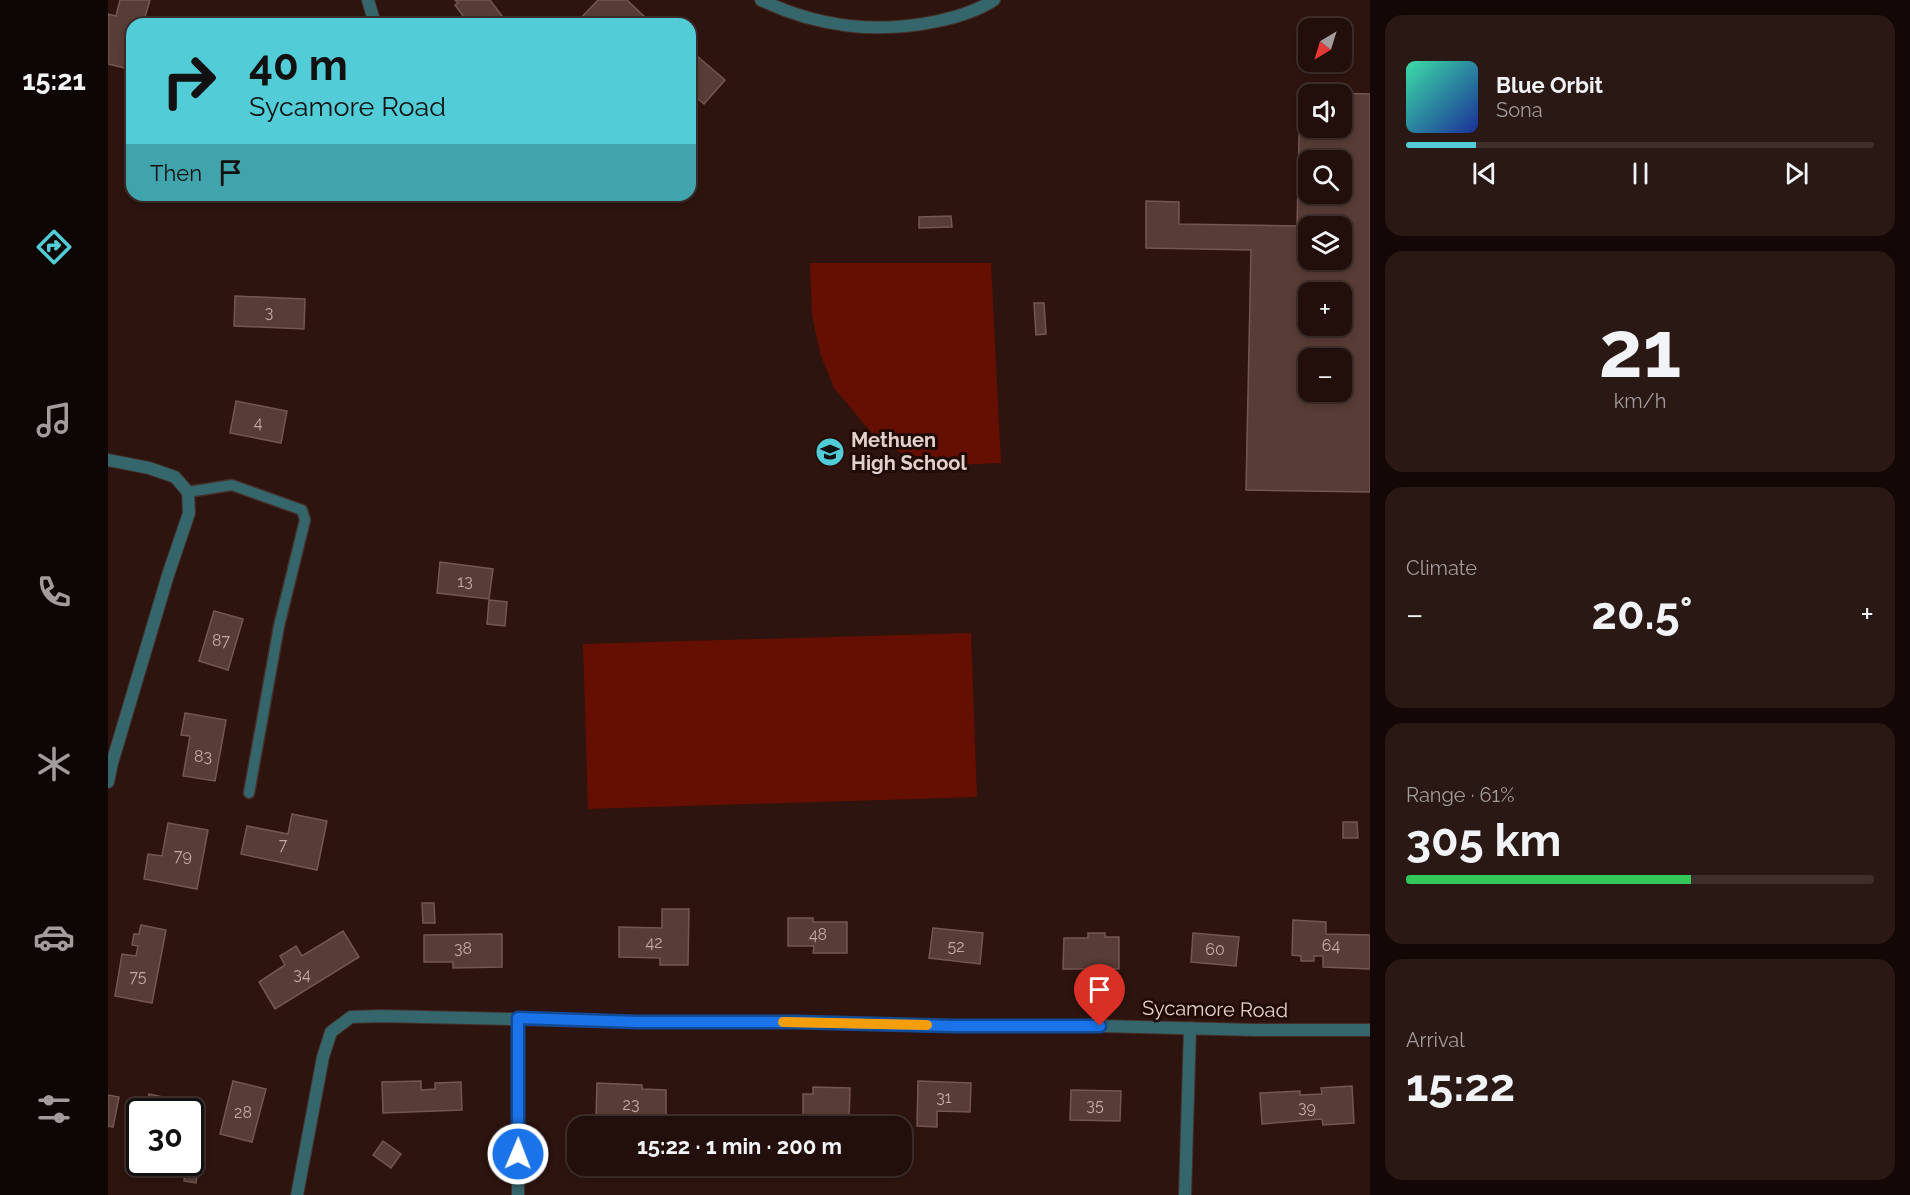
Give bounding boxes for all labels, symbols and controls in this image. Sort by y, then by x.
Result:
north arrow [1298,18,1352,72]
map controls [1298,18,1352,402]
text: 40 m [249,41,348,90]
icon: right [150,42,228,120]
text: 15:21 [22,65,86,96]
text: Blue Orbit [1496,72,1603,98]
button: sound [1298,84,1352,138]
text: Sycamore Road [249,91,446,122]
text: Sona [1496,98,1543,122]
button: search [1298,150,1352,204]
icon: arrive [214,156,247,189]
icon: previous [1468,157,1501,190]
icon: pause [1624,157,1657,190]
icon: next [1780,157,1813,190]
text: Then [150,160,202,186]
button: layers [1298,216,1352,270]
icon: directions [33,226,75,268]
button: + [1298,282,1352,336]
house number: 3 [265,303,273,322]
text: 21 [1599,304,1681,395]
button: − [1298,348,1352,402]
text: km/h [1614,389,1666,413]
icon: music [33,399,75,441]
house number: 4 [254,413,263,432]
place label: Methuen High School [851,428,967,475]
school or university icon: Methuen High School [814,436,846,468]
text: Climate [1406,556,1477,580]
icon: phone [33,571,75,613]
house number: 13 [457,572,473,591]
text: 20.5° [1592,587,1692,640]
text: − [1406,595,1424,634]
text: + [1860,595,1874,634]
house number: 87 [212,631,230,650]
icon: climate [33,743,75,785]
house number: 83 [194,747,212,766]
text: Range · 61% [1406,783,1514,807]
text: 305 km [1406,814,1561,867]
house number: 7 [279,835,288,854]
house number: 79 [174,846,192,865]
icon: car [33,916,75,958]
house number: 48 [809,925,827,944]
house number: 42 [645,933,663,952]
house number: 64 [1322,936,1340,955]
house number: 52 [947,937,965,956]
house number: 38 [454,939,472,958]
house number: 60 [1205,940,1225,959]
pin [1074,964,1125,1026]
house number: 34 [293,965,311,984]
house number: 75 [129,967,147,986]
icon: arrive [1083,973,1116,1006]
street label: Sycamore Road [1142,996,1288,1022]
text: Arrival [1406,1028,1465,1052]
text: 15:22 [1406,1059,1515,1112]
icon: filters [33,1088,75,1130]
house number: 31 [936,1088,952,1107]
house number: 23 [623,1095,639,1114]
house number: 35 [1086,1096,1104,1115]
speed limit sign: 30 [126,1098,204,1176]
house number: 39 [1298,1098,1316,1117]
house number: 28 [234,1103,252,1122]
position arrow [486,1122,550,1186]
text: 15:22 · 1 min · 200 m [637,1133,842,1159]

